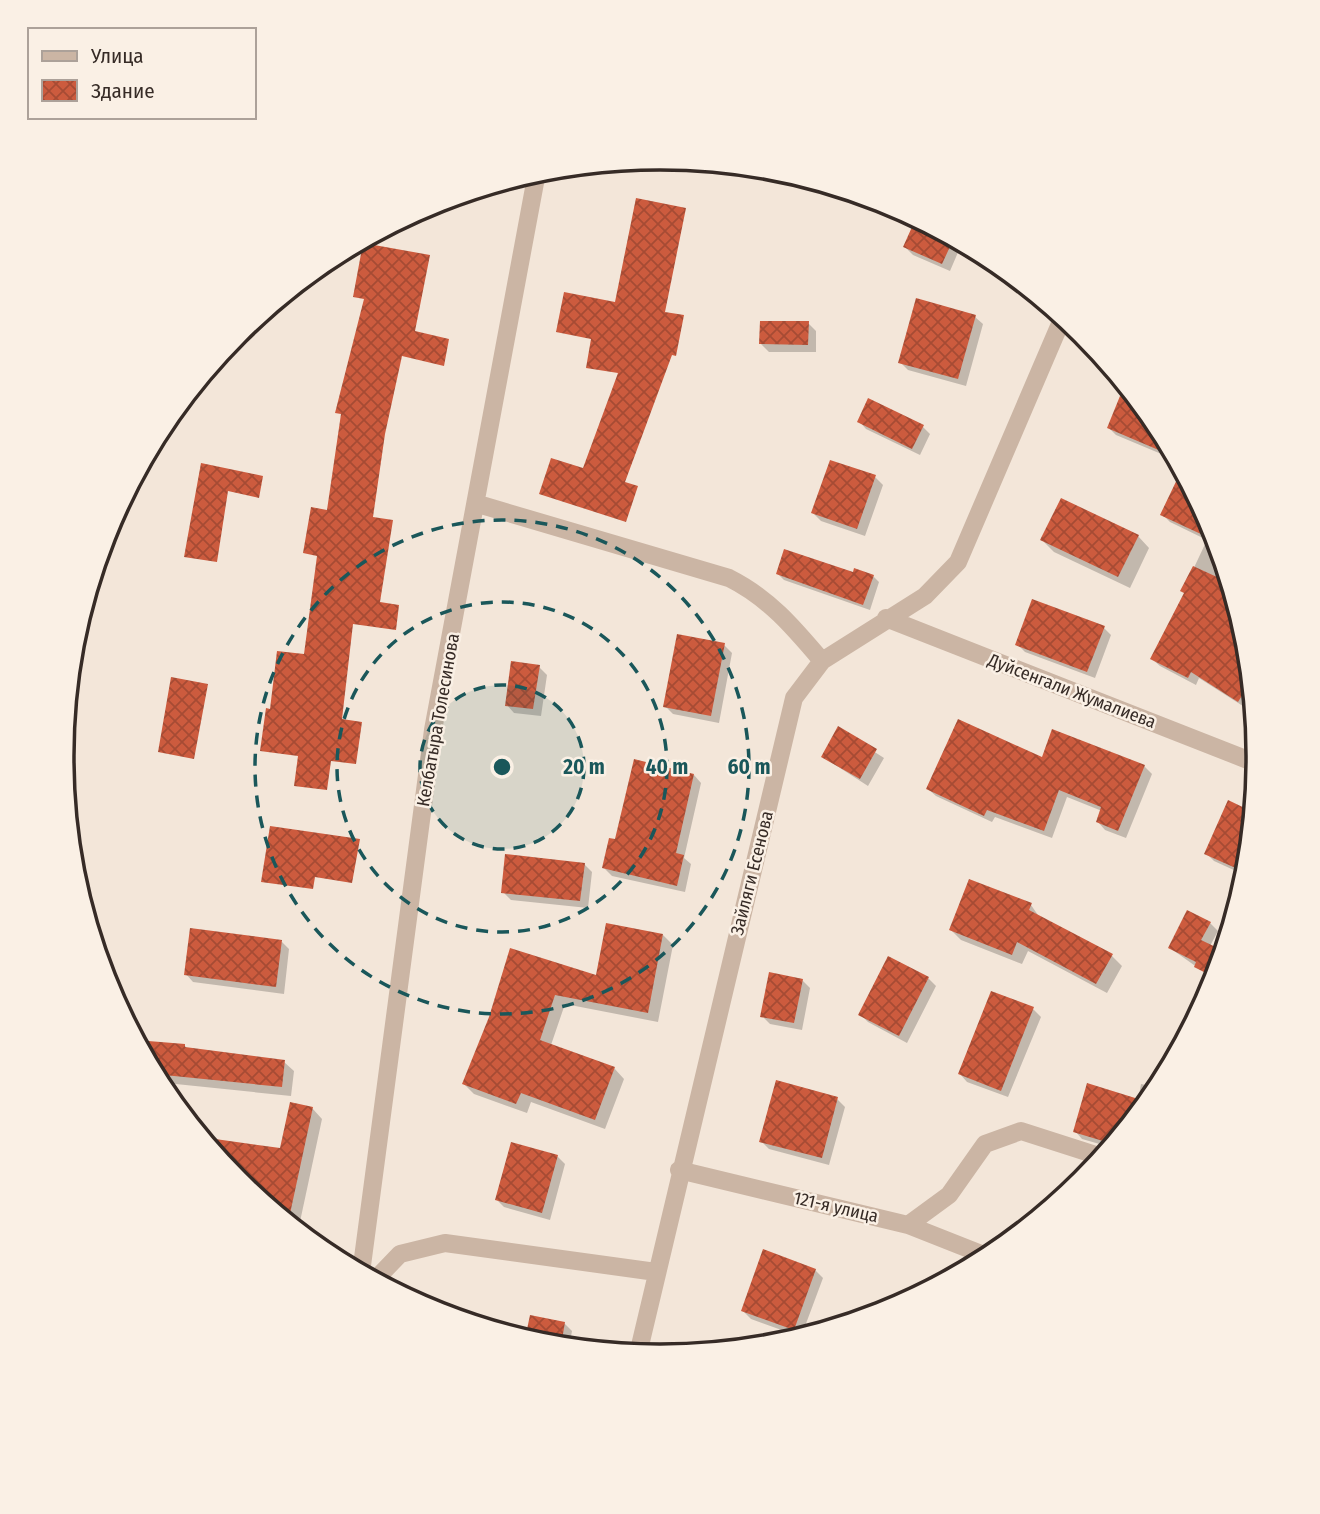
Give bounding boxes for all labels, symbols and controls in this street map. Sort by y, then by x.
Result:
legend [28,28,256,119]
text: Улица [90,43,144,69]
text: Здание [91,78,155,104]
street label: Келбатыра Толесинова [412,631,464,808]
street label: Дуйсенгали Жумалиева [984,648,1159,733]
text: 20 m [562,754,605,780]
text: 40 m [646,754,688,780]
text: 60 m [728,754,770,780]
centre of rings [490,755,514,779]
street label: Зайляги Есенова [726,808,778,937]
street label: 121-я улица [792,1187,881,1227]

